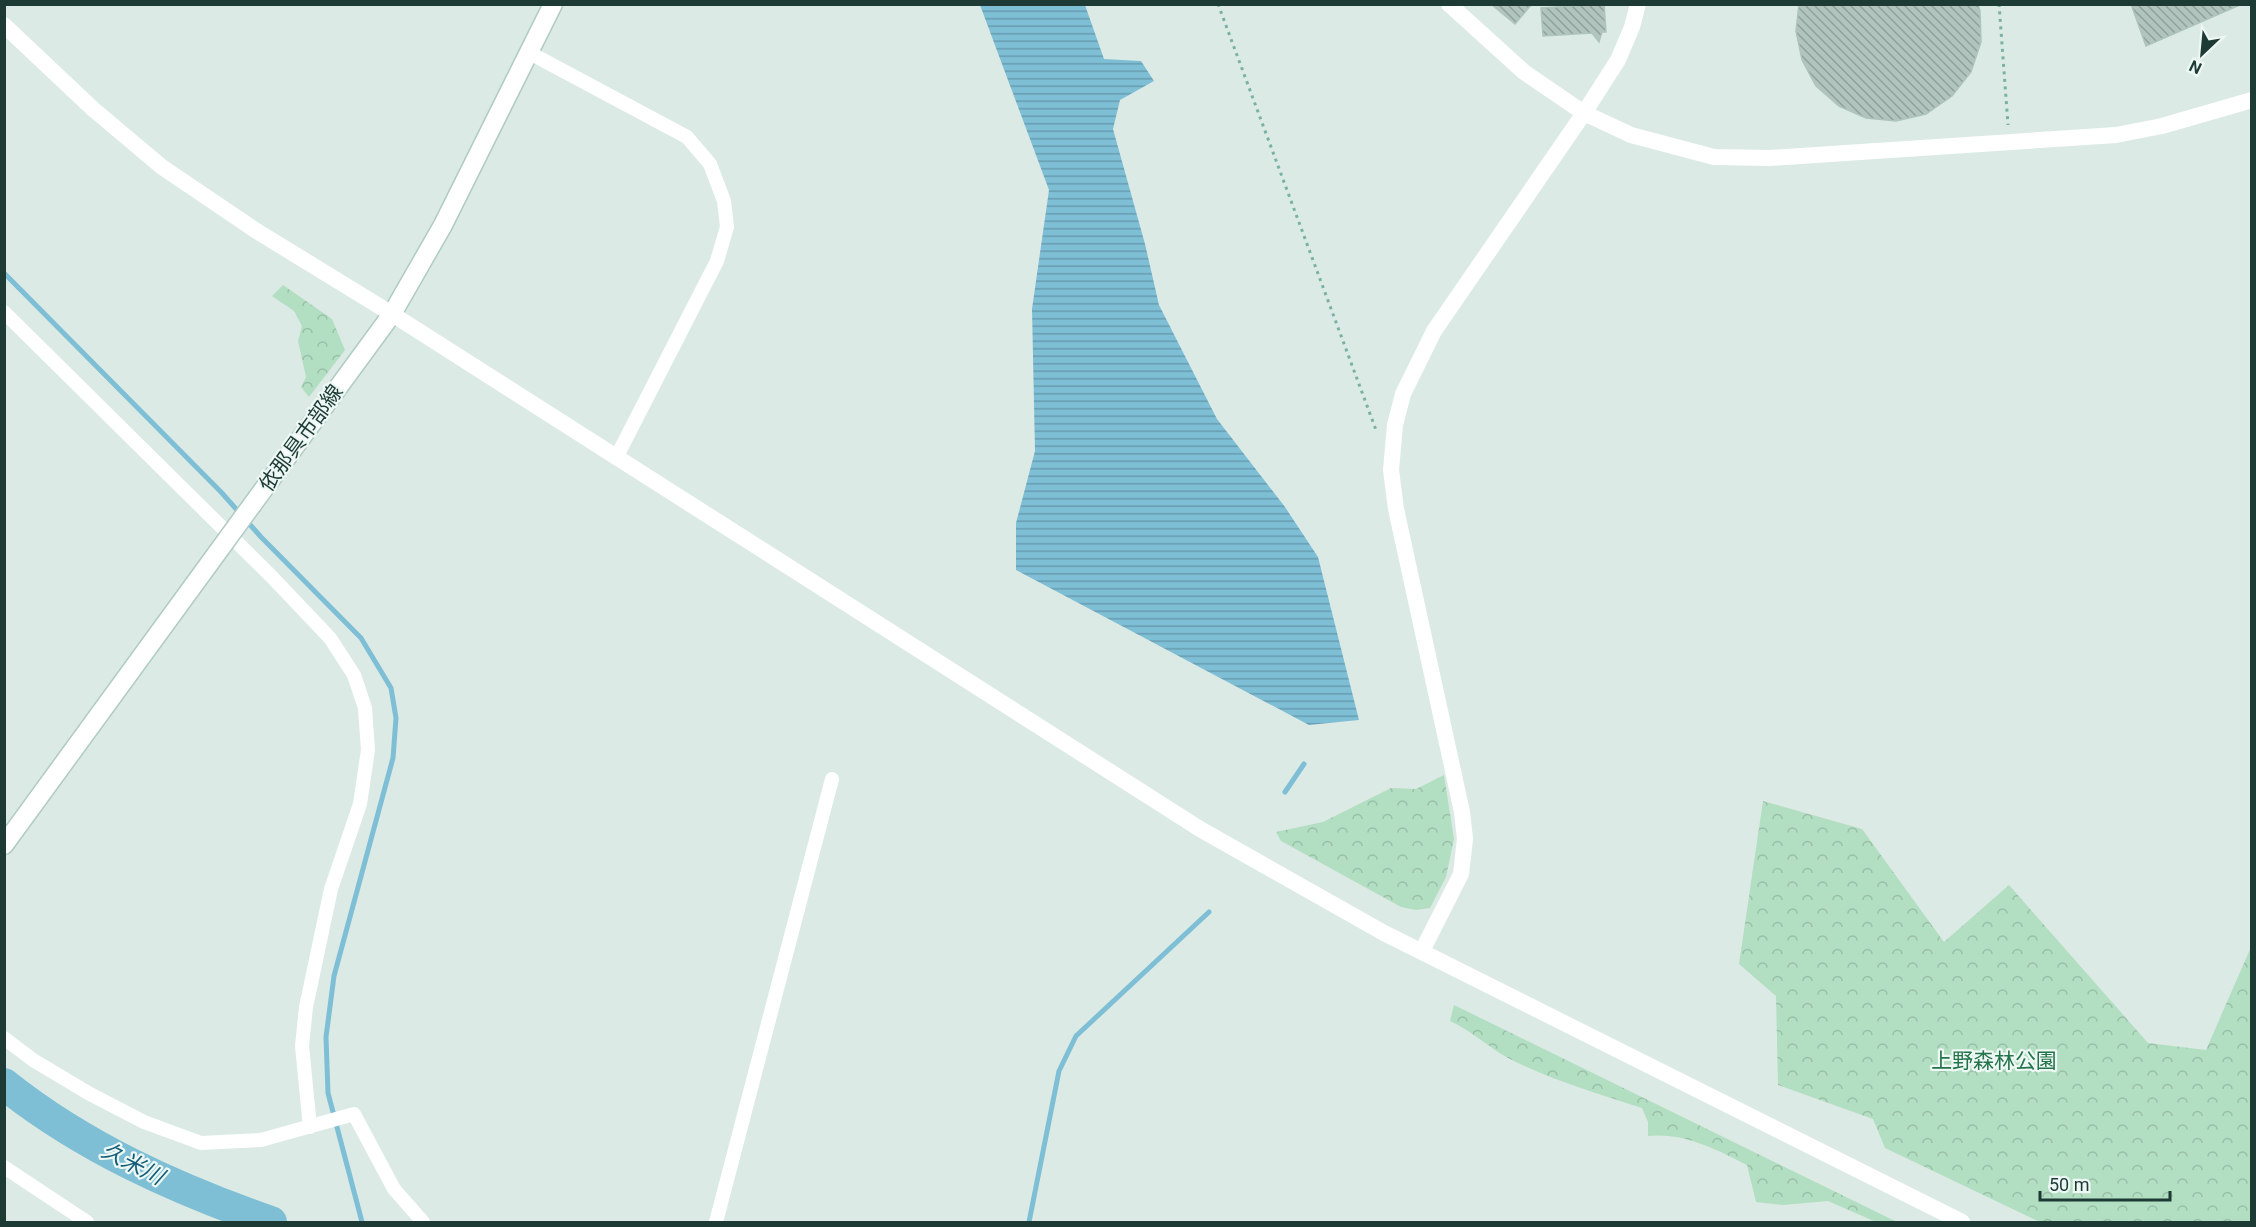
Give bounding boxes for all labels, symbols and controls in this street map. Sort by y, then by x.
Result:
north arrow [2172,24,2232,84]
text: N [2186,56,2205,78]
street label: 依那具市部線 [254,380,348,496]
park label: 上野森林公園 [1931,1049,2057,1073]
water label: 久米川 [98,1137,170,1190]
scale bar [2040,1164,2170,1202]
text: 50 m [2049,1174,2089,1195]

